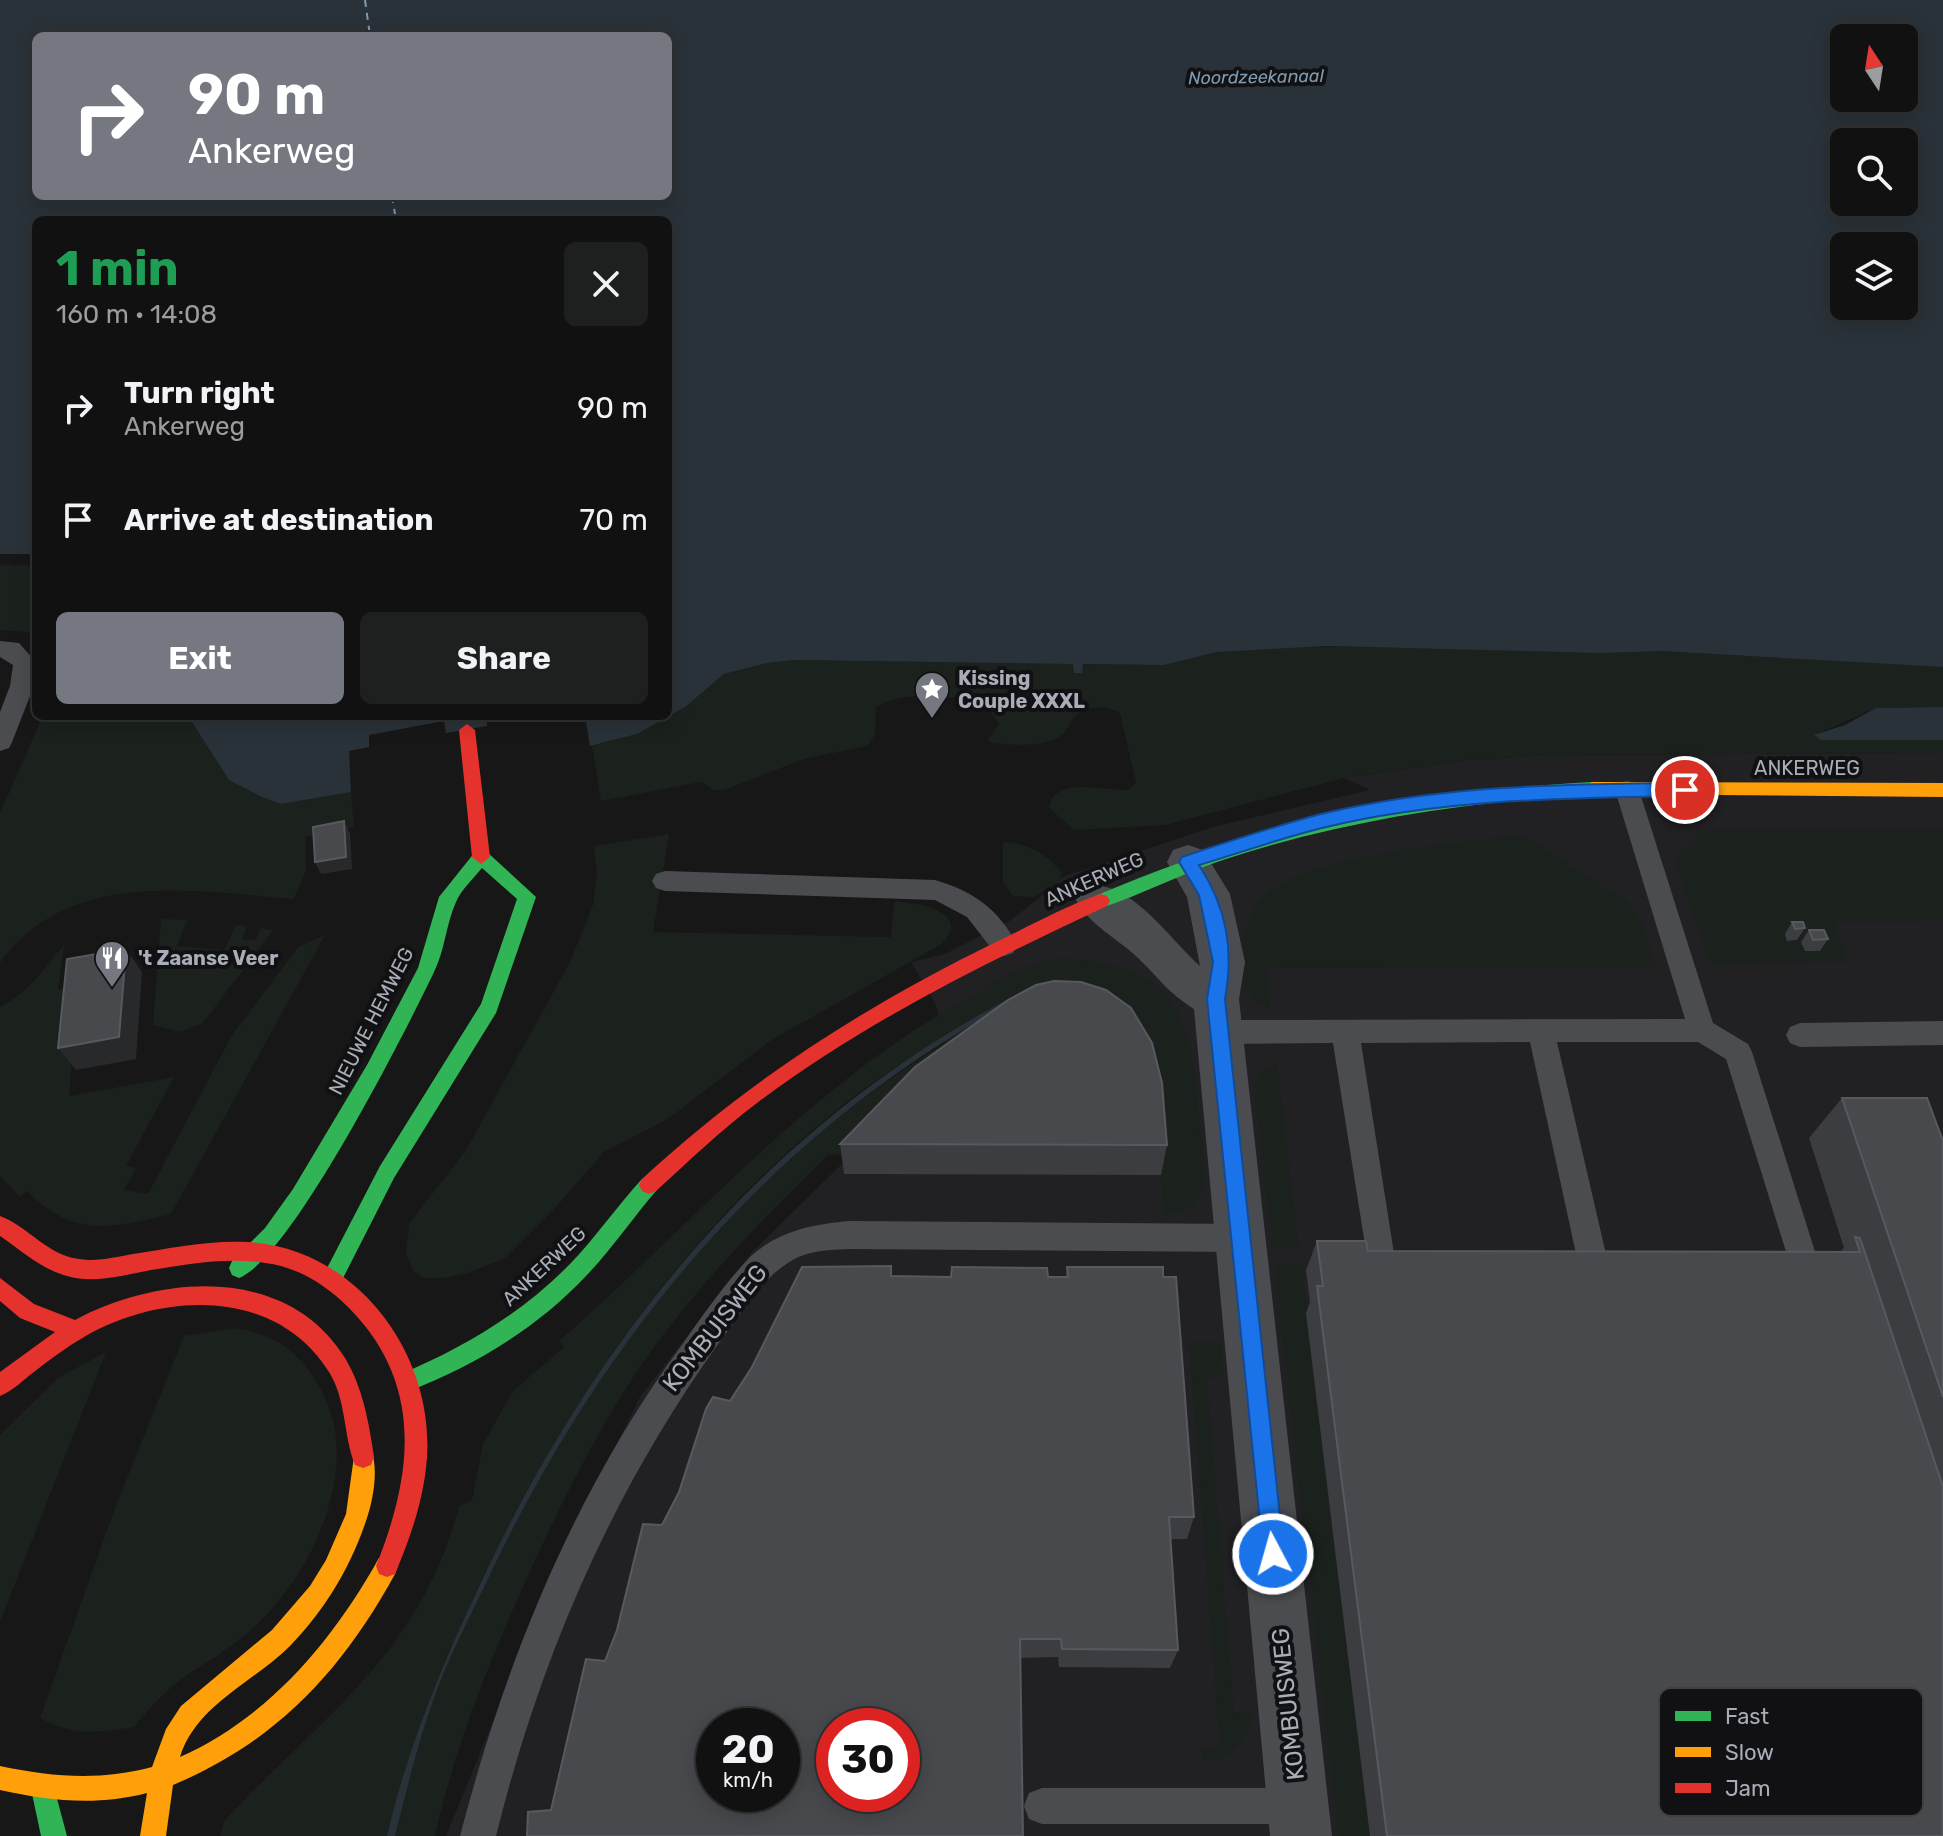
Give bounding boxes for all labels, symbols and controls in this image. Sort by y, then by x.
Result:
north arrow [1830,24,1918,112]
map controls [1830,24,1918,320]
text: 90 m [188,62,325,128]
icon: right [56,64,160,168]
water label: Noordzeekanaal [1188,65,1325,89]
button: search [1830,128,1918,216]
text: Ankerweg [188,129,356,172]
button: layers [1830,232,1918,320]
text: 1 min [56,240,179,297]
button: close [564,242,648,326]
text: 160 m · 14:08 [56,299,217,330]
text: Turn right [124,375,275,411]
icon: right [56,386,100,430]
text: 90 m [577,390,648,426]
text: Ankerweg [124,411,245,442]
icon: arrive [56,498,100,542]
text: Arrive at destination [124,502,434,538]
text: 70 m [580,502,648,538]
button: Exit [56,612,344,704]
button: Share [360,612,648,704]
place label: Kissing Couple XXXL [958,666,1085,713]
place icon: Kissing Couple XXXL [913,670,951,720]
pin [1651,756,1719,824]
street label: ANKERWEG [1754,756,1860,780]
icon: arrive [1663,768,1707,812]
street label: ANKERWEG [1041,846,1147,912]
restaurant icon: 't Zaanse Veer [93,939,131,989]
street label: NIEUWE HEMWEG [323,943,419,1099]
place label: 't Zaanse Veer [138,946,278,970]
street label: ANKERWEG [497,1221,591,1311]
street label: KOMBUISWEG [657,1259,773,1397]
position arrow [1231,1512,1315,1596]
street label: KOMBUISWEG [1266,1627,1310,1781]
legend [1659,1688,1923,1816]
text: Fast [1725,1703,1770,1730]
speed limit sign: 30 [816,1708,920,1812]
text: 20 [721,1726,775,1773]
text: Slow [1725,1739,1774,1766]
text: km/h [723,1768,773,1792]
text: Jam [1725,1775,1771,1802]

